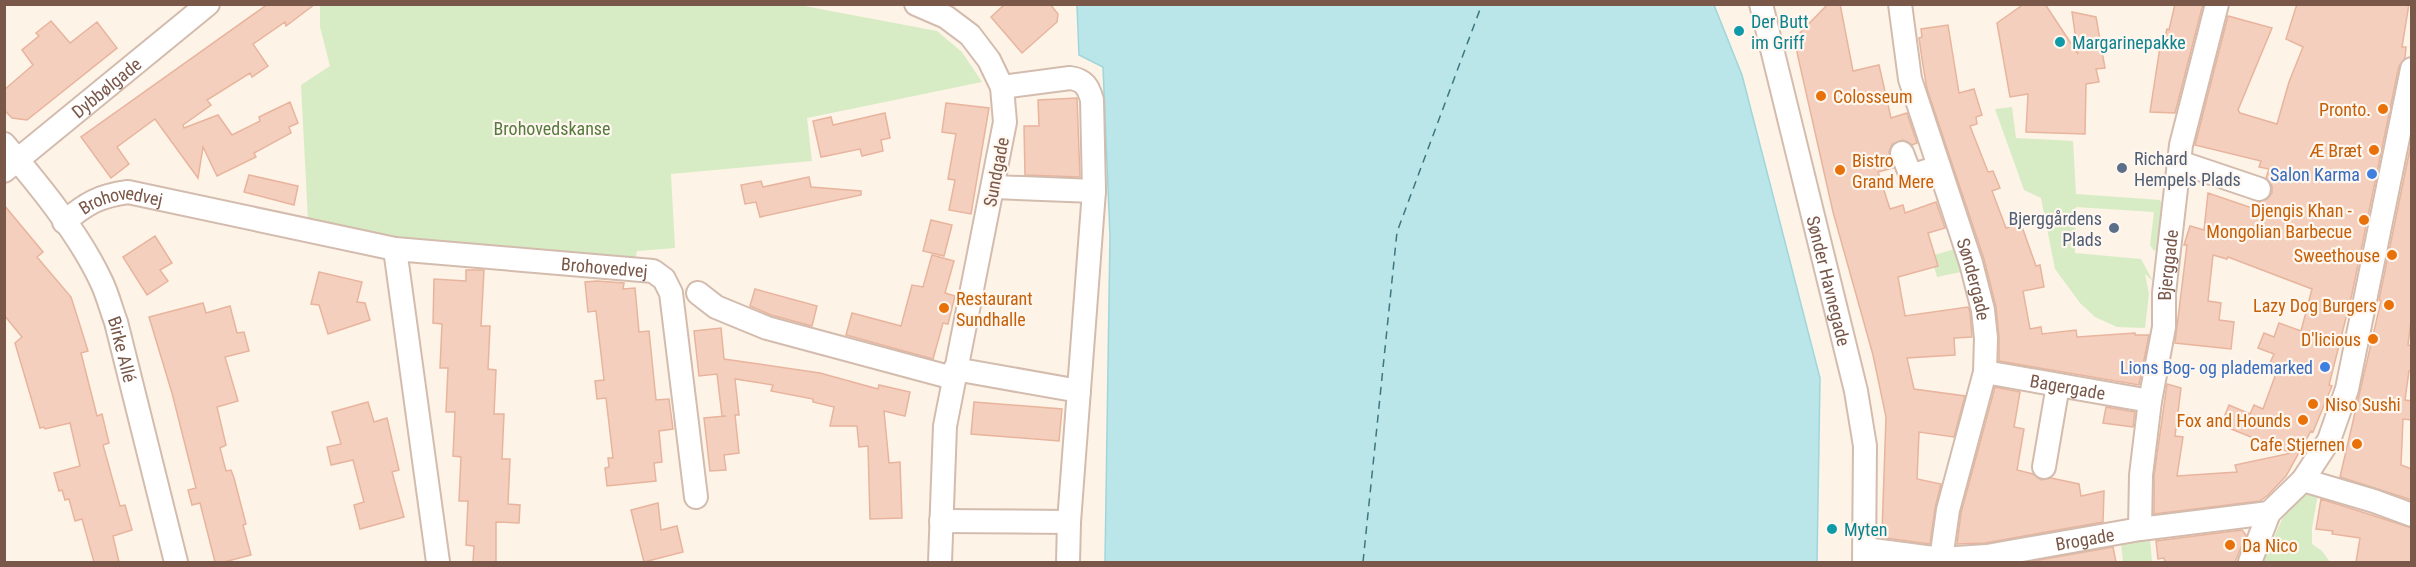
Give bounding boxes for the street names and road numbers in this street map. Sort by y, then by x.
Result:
street label: Dybbølgade [67,53,145,122]
street label: Sundgade [979,135,1013,209]
street label: Brohovedvej [75,181,165,218]
street label: Sønder Havnegade [1803,213,1855,348]
street label: Bjerggade [2154,228,2182,301]
street label: Søndergade [1953,235,1995,321]
street label: Brohovedvej [560,253,648,281]
street label: Birke Allé [104,313,141,384]
street label: Bagergade [2028,370,2107,403]
street label: Brogade [2054,523,2116,554]

